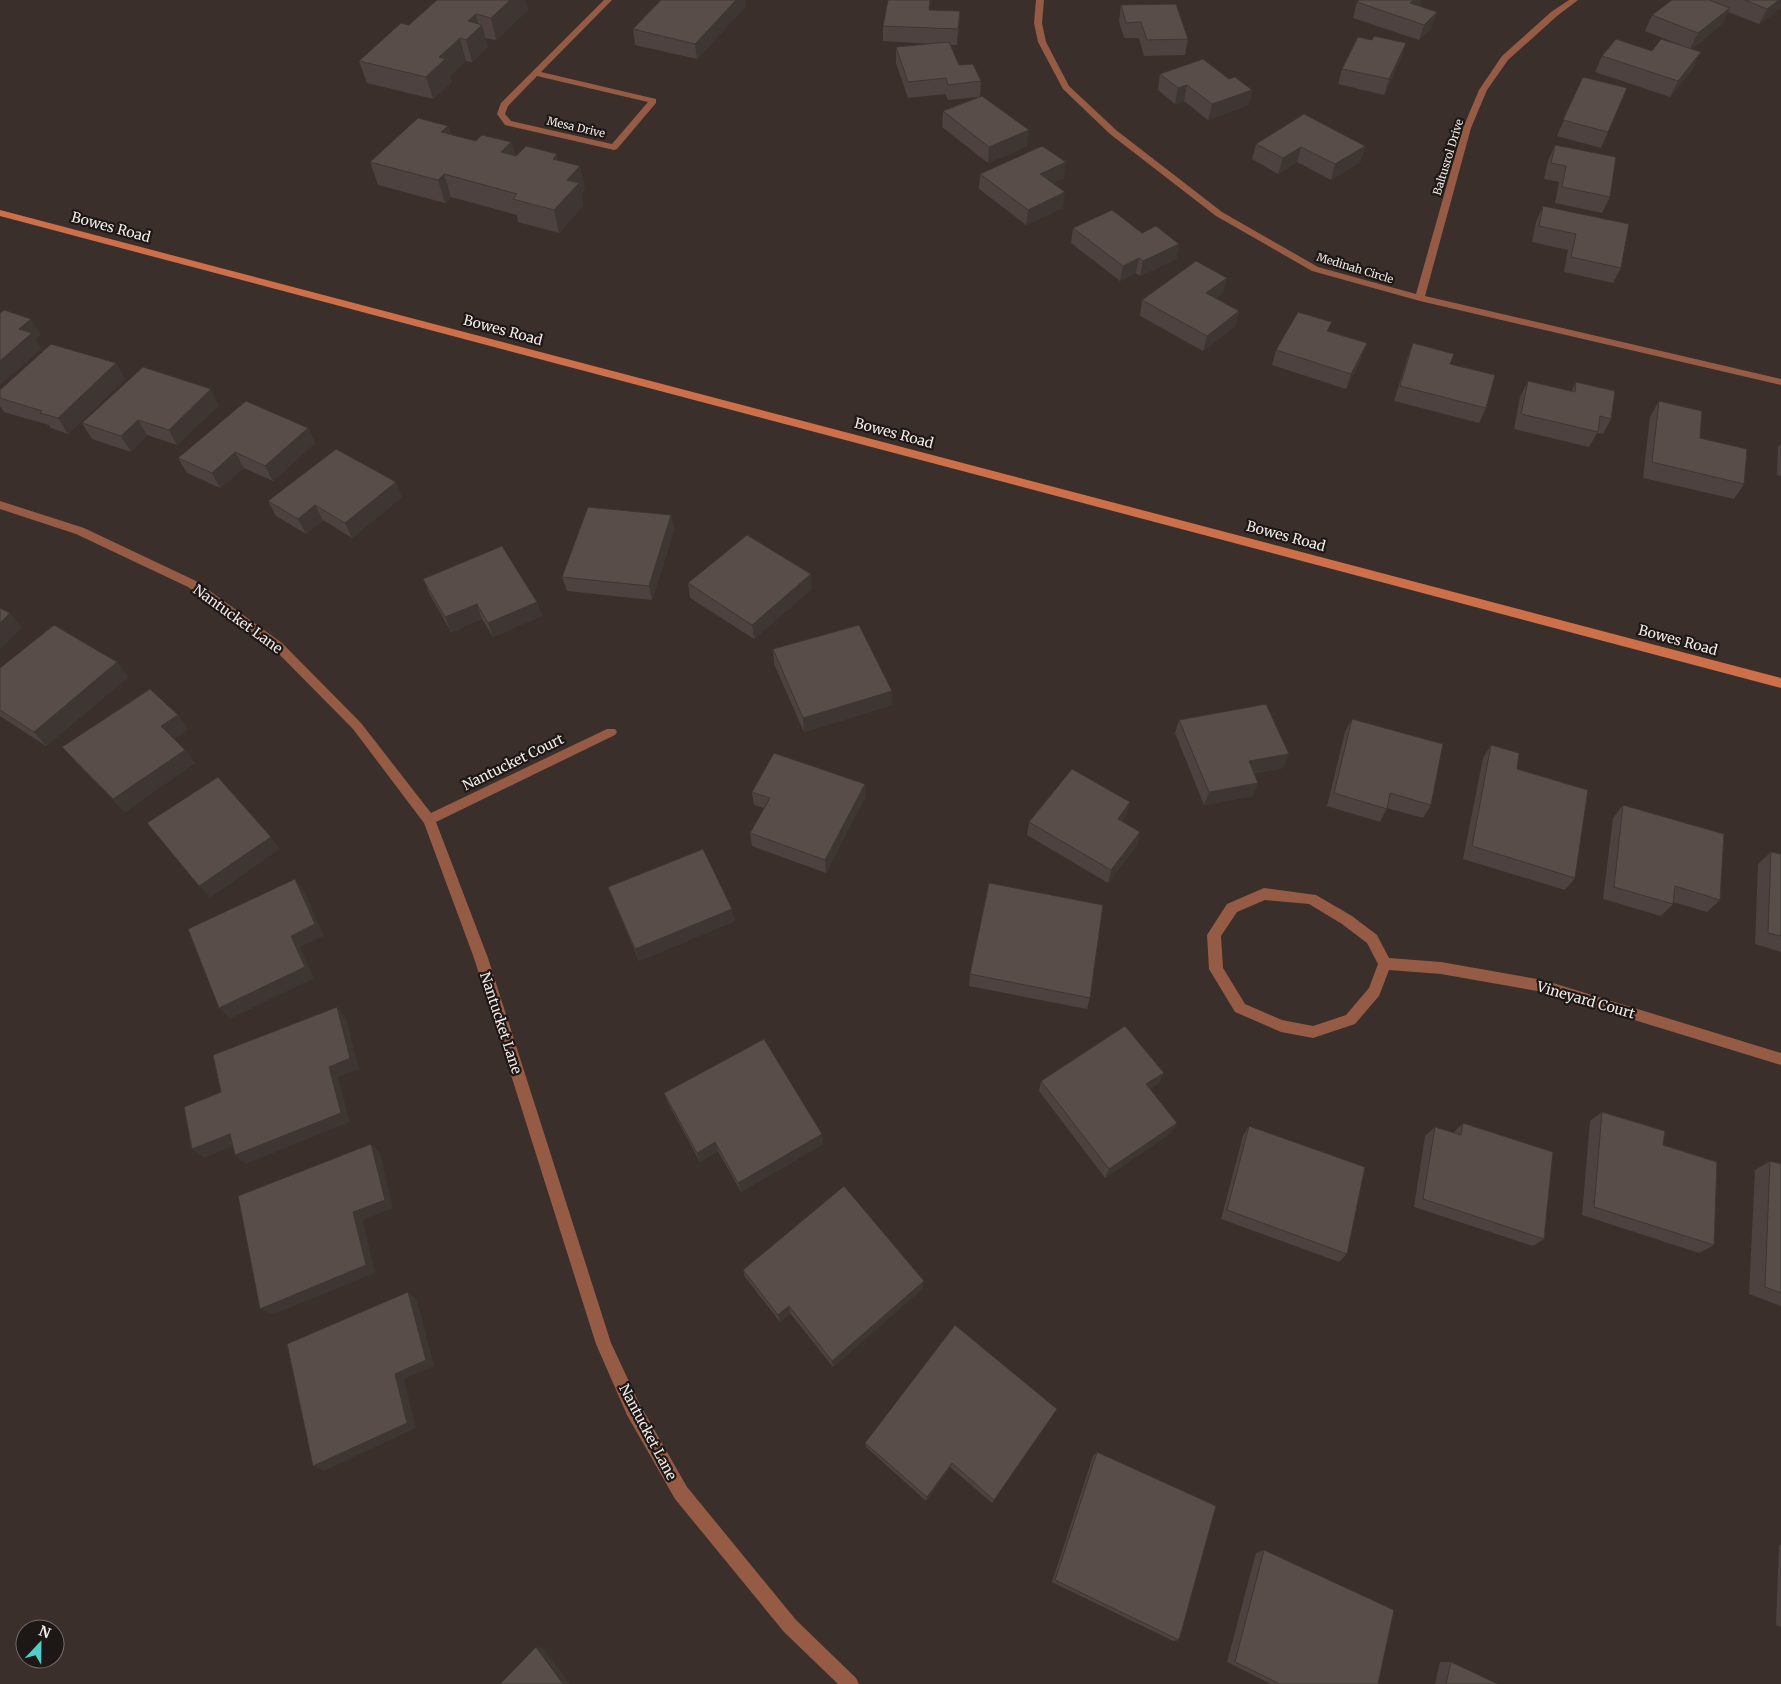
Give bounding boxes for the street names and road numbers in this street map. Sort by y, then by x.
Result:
street label: Mesa Drive [546,114,607,141]
street label: Baltusrol Drive [1430,117,1466,197]
street label: Bowes Road [69,208,153,246]
street label: Medinah Circle [1315,250,1395,286]
street label: Bowes Road [461,311,545,349]
street label: Bowes Road [852,414,936,452]
street label: Bowes Road [1244,517,1328,555]
street label: Nantucket Lane [190,581,286,657]
street label: Bowes Road [1636,621,1720,659]
street label: Nantucket Court [459,729,567,794]
street label: Nantucket Lane [476,970,526,1076]
street label: Vineyard Court [1534,977,1638,1023]
street label: Nantucket Lane [615,1381,681,1483]

